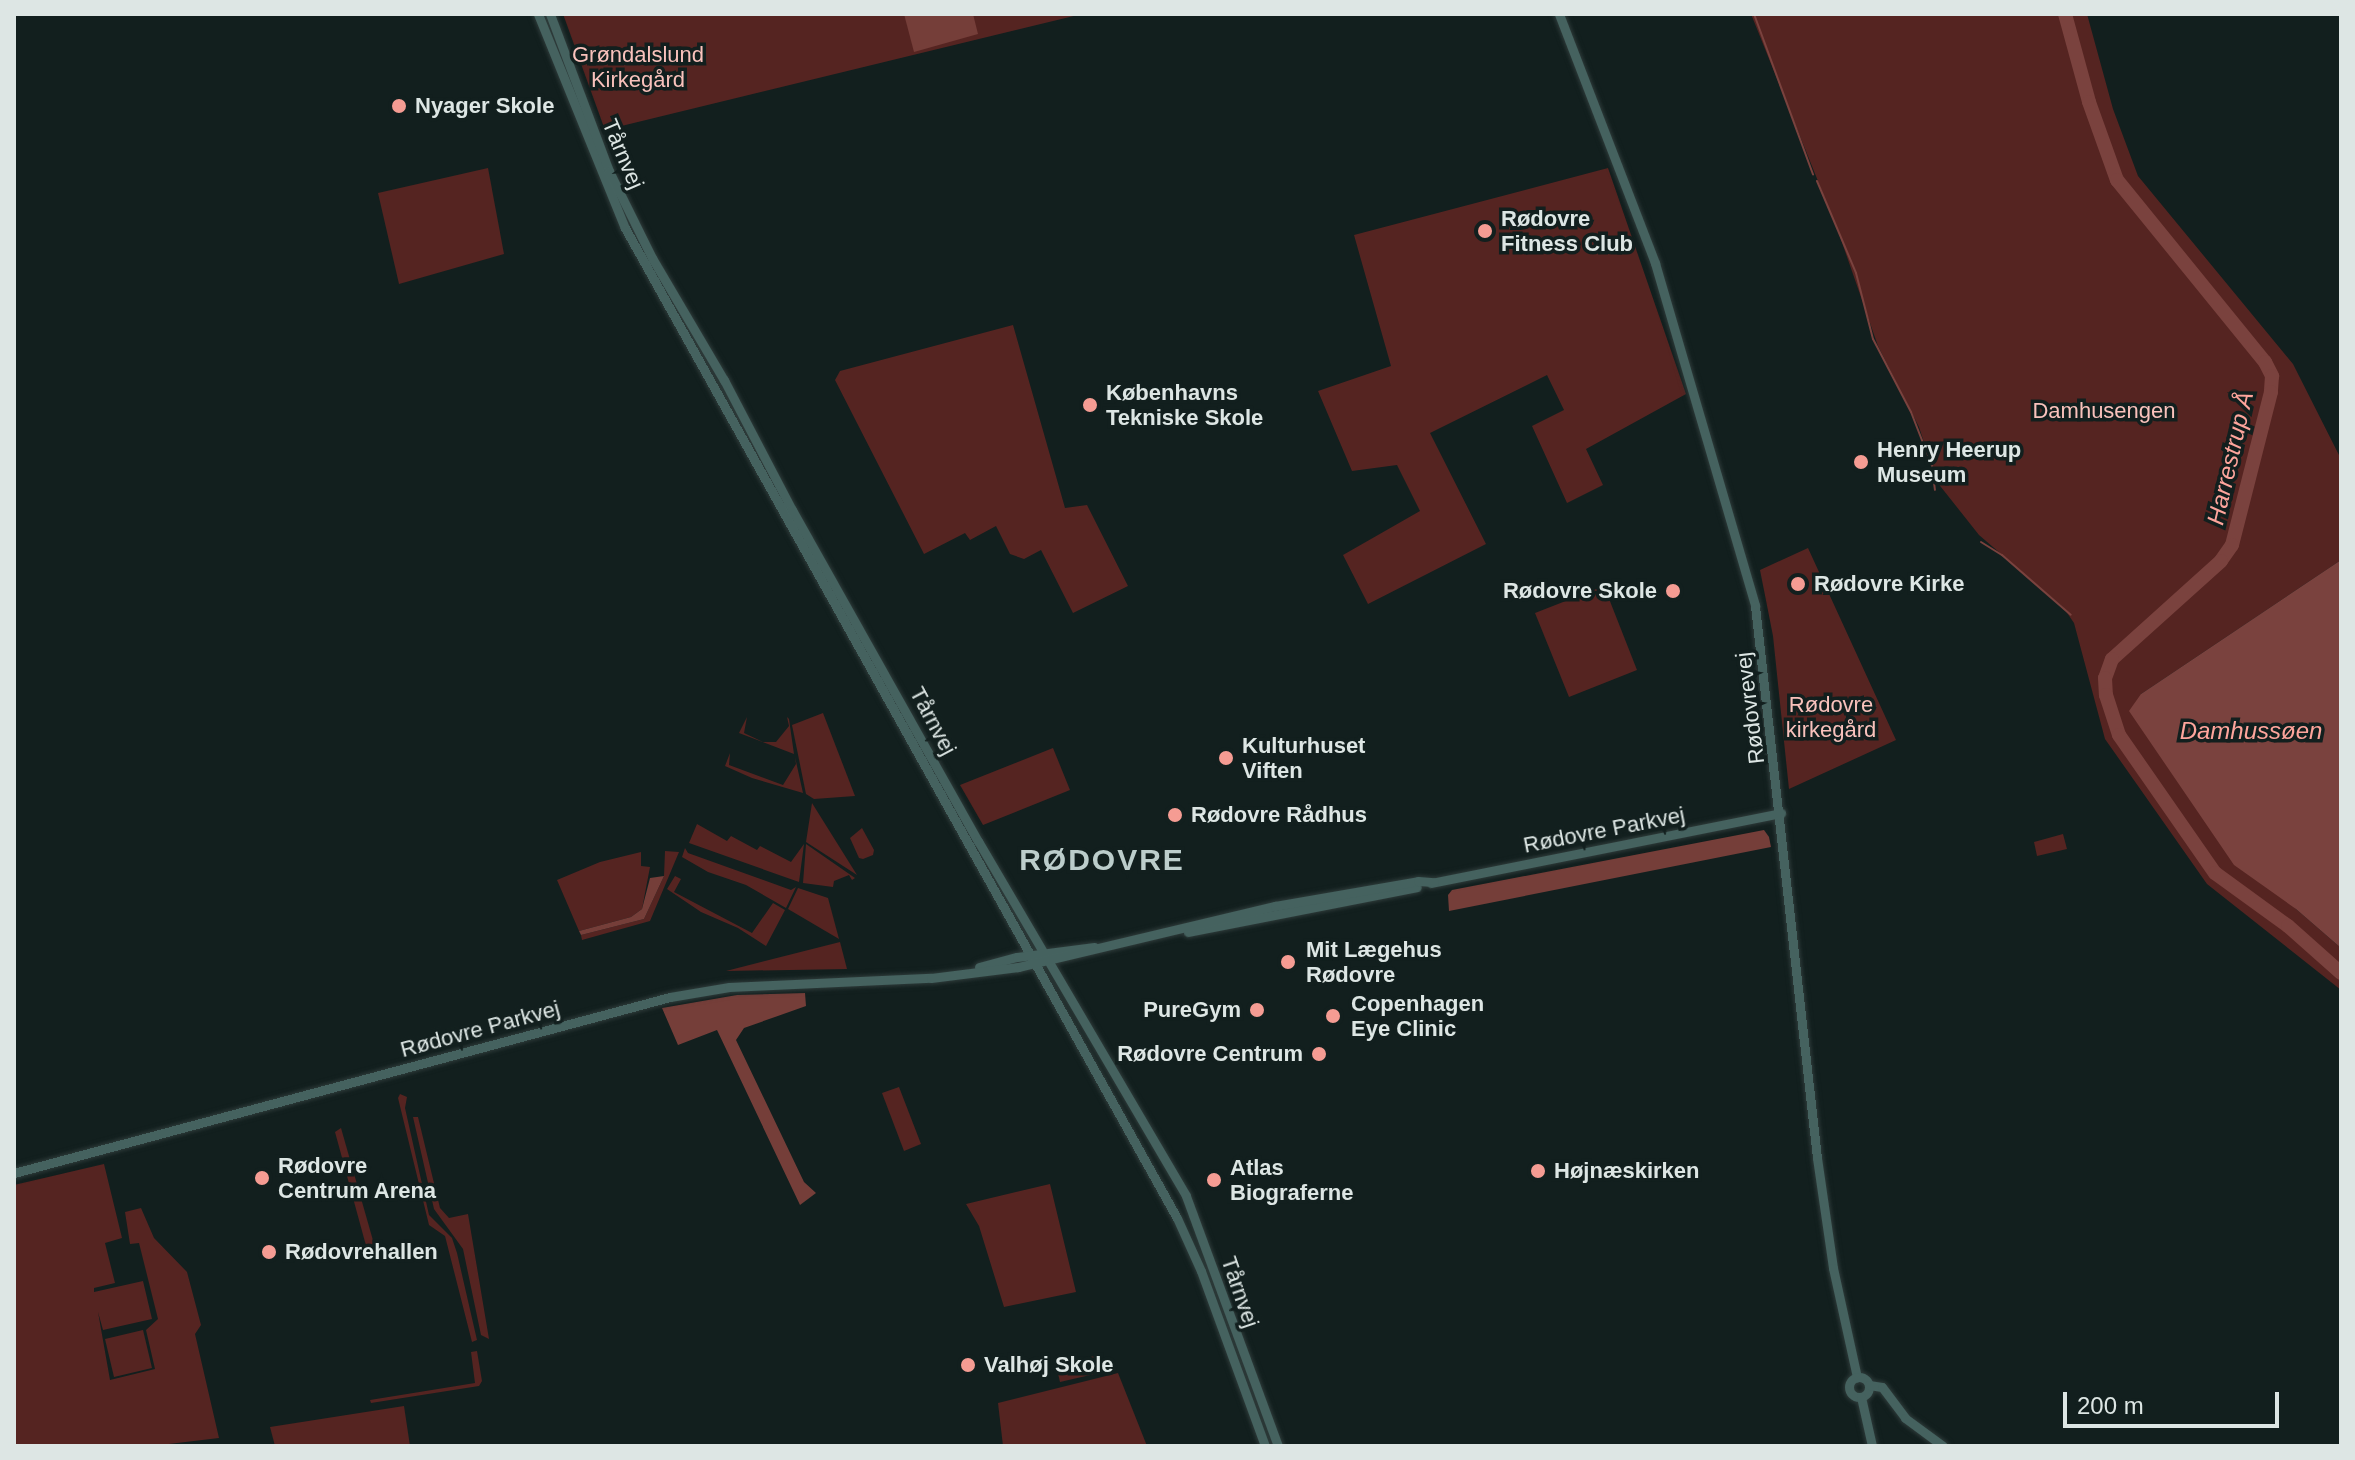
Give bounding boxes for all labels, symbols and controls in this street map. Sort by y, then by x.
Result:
park label: Grøndalslund Kirkegård [572,41,704,92]
place label: Nyager Skole [415,93,554,119]
marker: Nyager Skole [390,97,408,115]
street label: Tårnvej [597,115,649,193]
place label: Rødovre Fitness Club [1501,205,1633,256]
marker: Rødovre Fitness Club [1476,222,1494,240]
place label: Københavns Tekniske Skole [1106,379,1263,430]
water label: Harrestrup Å [2201,388,2259,528]
marker: Københavns Tekniske Skole [1081,396,1099,414]
park label: Damhusengen [2032,398,2176,424]
place label: Henry Heerup Museum [1877,436,2021,488]
marker: Henry Heerup Museum [1852,453,1870,471]
place label: Rødovre Kirke [1814,571,1964,597]
marker: Rødovre Kirke [1789,575,1807,593]
place label: Rødovre Skole [1503,578,1657,604]
marker: Rødovre Skole [1664,582,1682,600]
street label: Rødovrevej [1730,651,1770,765]
street label: Tårnvej [904,682,962,760]
park label: Rødovre kirkegård [1786,691,1876,742]
water label: Damhussøen [2180,717,2322,745]
place label: Kulturhuset Viften [1242,732,1365,784]
marker: Kulturhuset Viften [1217,749,1235,767]
street label: Rødovre Parkvej [1521,801,1687,859]
place label: Rødovre Rådhus [1191,802,1367,828]
marker: Rødovre Rådhus [1166,806,1184,824]
district label: RØDOVRE [1019,842,1185,878]
place label: Mit Lægehus Rødovre [1306,936,1442,988]
marker: Mit Lægehus Rødovre [1277,951,1299,973]
place label: Copenhagen Eye Clinic [1351,990,1484,1042]
street label: Rødovre Parkvej [397,995,563,1063]
place label: PureGym [1143,997,1241,1023]
marker: PureGym [1248,1001,1266,1019]
marker: Copenhagen Eye Clinic [1322,1005,1344,1027]
place label: Rødovre Centrum [1117,1041,1303,1067]
marker: Rødovre Centrum [1310,1045,1328,1063]
place label: Rødovre Centrum Arena [278,1152,437,1204]
place label: Atlas Biograferne [1230,1154,1353,1206]
place label: Højnæskirken [1554,1158,1699,1184]
marker: Højnæskirken [1529,1162,1547,1180]
marker: Rødovre Centrum Arena [253,1169,271,1187]
marker: Atlas Biograferne [1205,1171,1223,1189]
place label: Rødovrehallen [285,1239,438,1265]
marker: Rødovrehallen [260,1243,278,1261]
street label: Tårnvej [1216,1253,1264,1331]
place label: Valhøj Skole [984,1352,1114,1378]
marker: Valhøj Skole [959,1356,977,1374]
scale bar [2067,1376,2283,1426]
text: 200 m [2077,1392,2144,1419]

